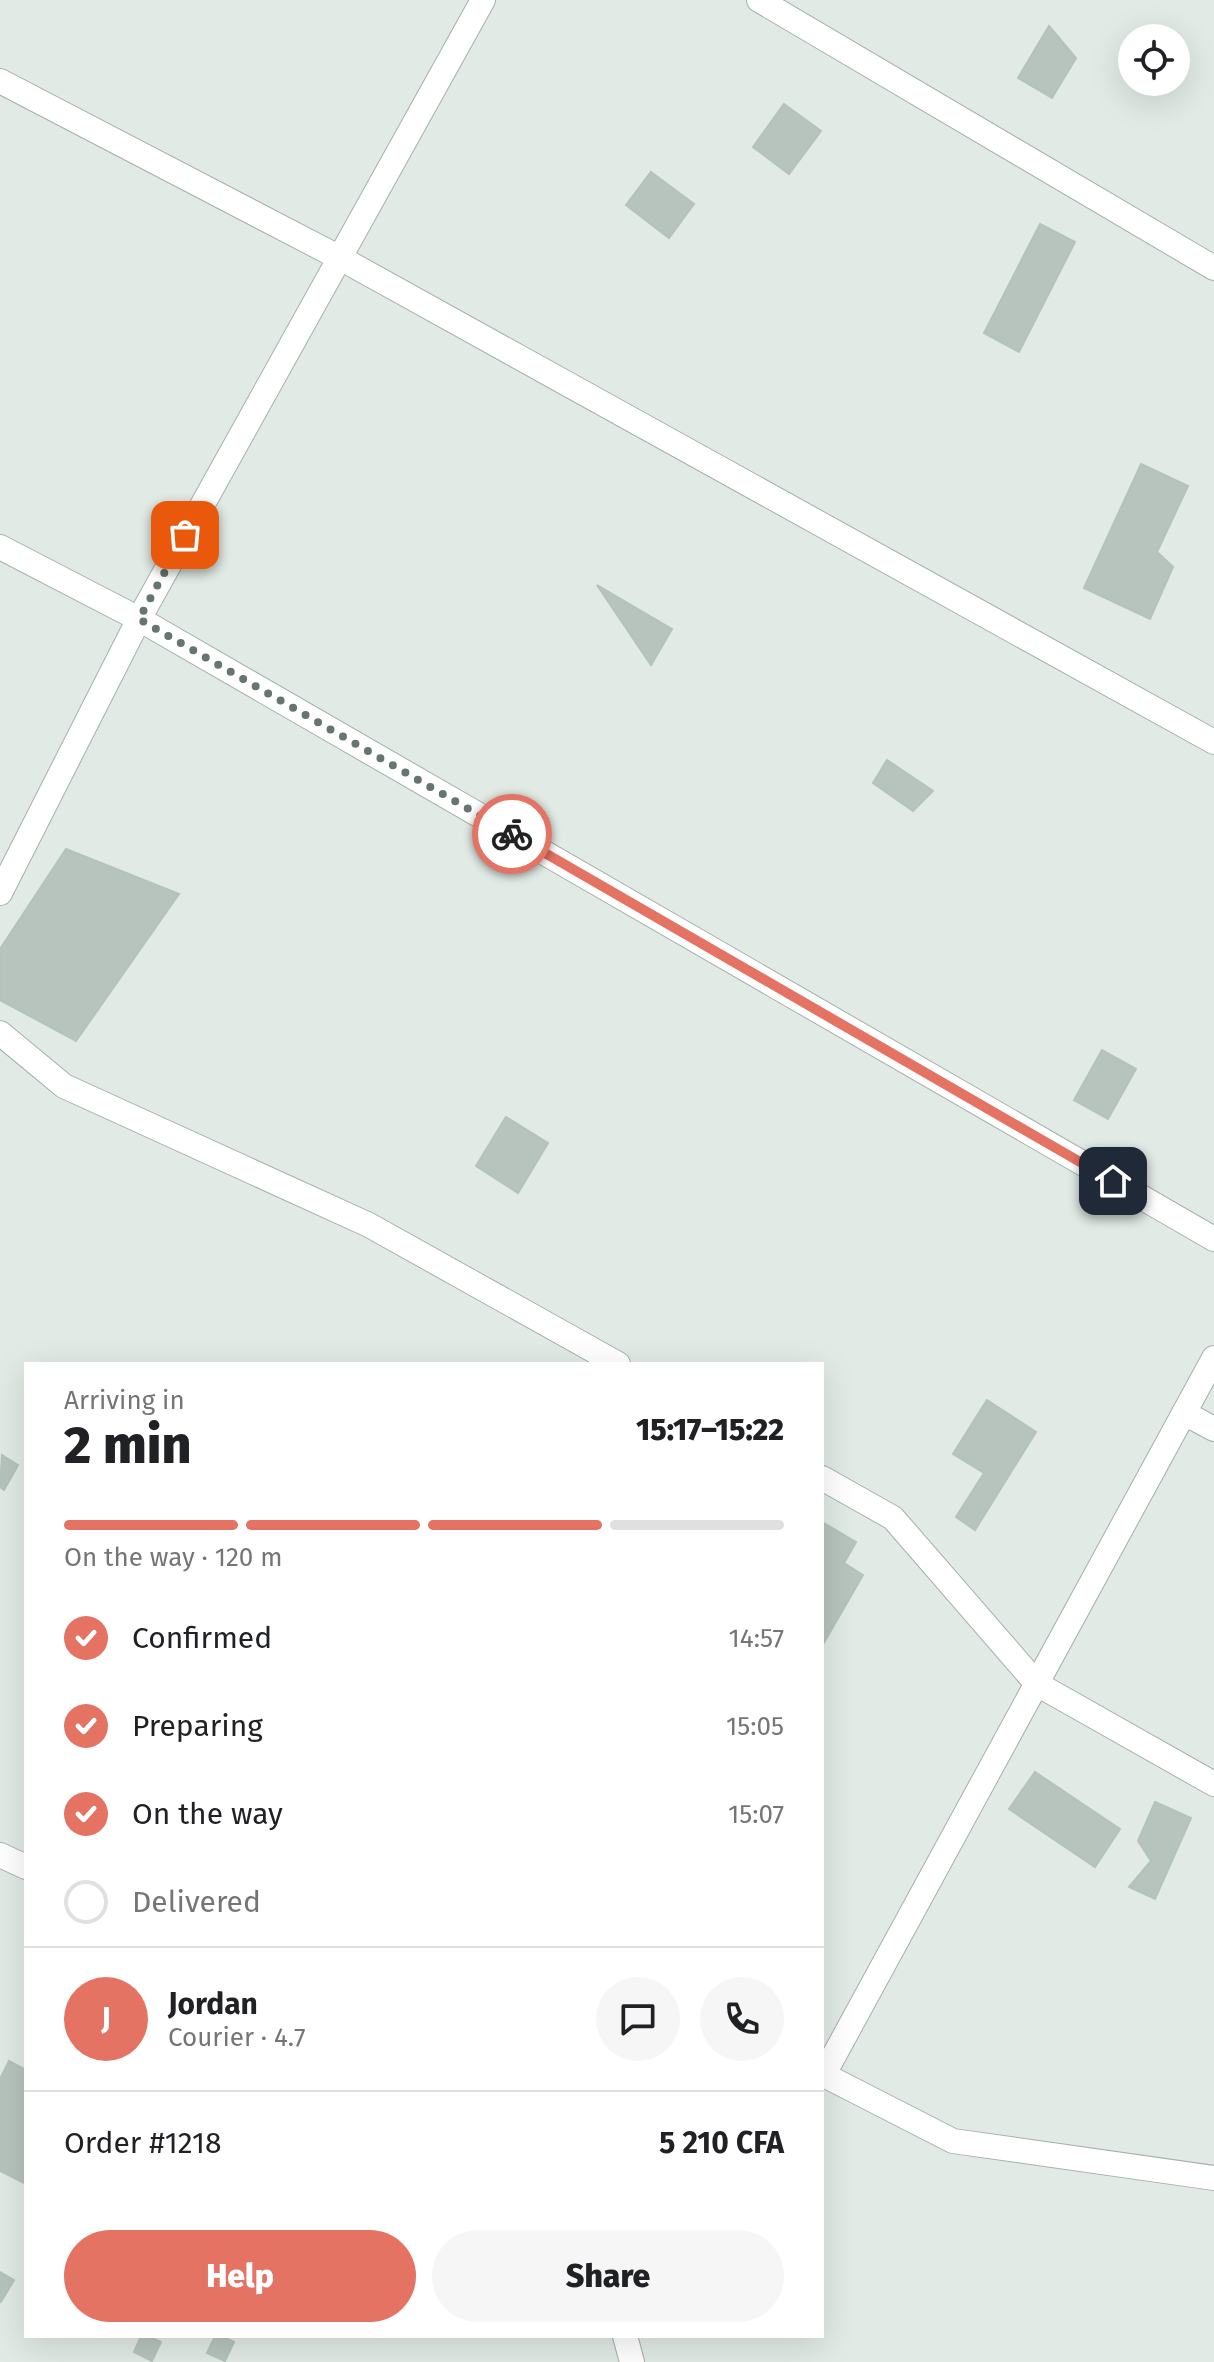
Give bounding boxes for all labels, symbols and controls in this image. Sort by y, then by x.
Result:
map controls [1118,24,1190,96]
button: locate [1118,24,1190,96]
pin [151,501,219,569]
icon: bag [163,513,207,557]
courier [472,794,552,874]
icon: bike [490,812,534,856]
pin [1079,1147,1147,1215]
icon: home [1091,1159,1135,1203]
text: Arriving in [64,1385,185,1416]
text: 15:17–15:22 [636,1412,784,1448]
text: 2 min [64,1414,191,1477]
text: On the way · 120 m [64,1542,283,1573]
icon: check [64,1616,108,1660]
text: Confirmed [132,1620,272,1656]
text: 14:57 [729,1623,784,1654]
icon: check [64,1704,108,1748]
text: Preparing [132,1708,263,1744]
text: 15:05 [726,1711,784,1742]
icon: check [64,1792,108,1836]
text: On the way [132,1796,283,1832]
text: 15:07 [728,1799,784,1830]
text: Delivered [132,1884,261,1920]
button: chat [596,1977,680,2061]
button: phone [700,1977,784,2061]
text: Jordan [168,1986,258,2022]
text: J [101,2001,111,2037]
text: Courier · 4.7 [168,2022,306,2053]
text: Order #1218 [64,2125,221,2161]
text: 5 210 CFA [659,2125,784,2161]
button: Help [64,2230,416,2322]
button: Share [432,2230,784,2322]

